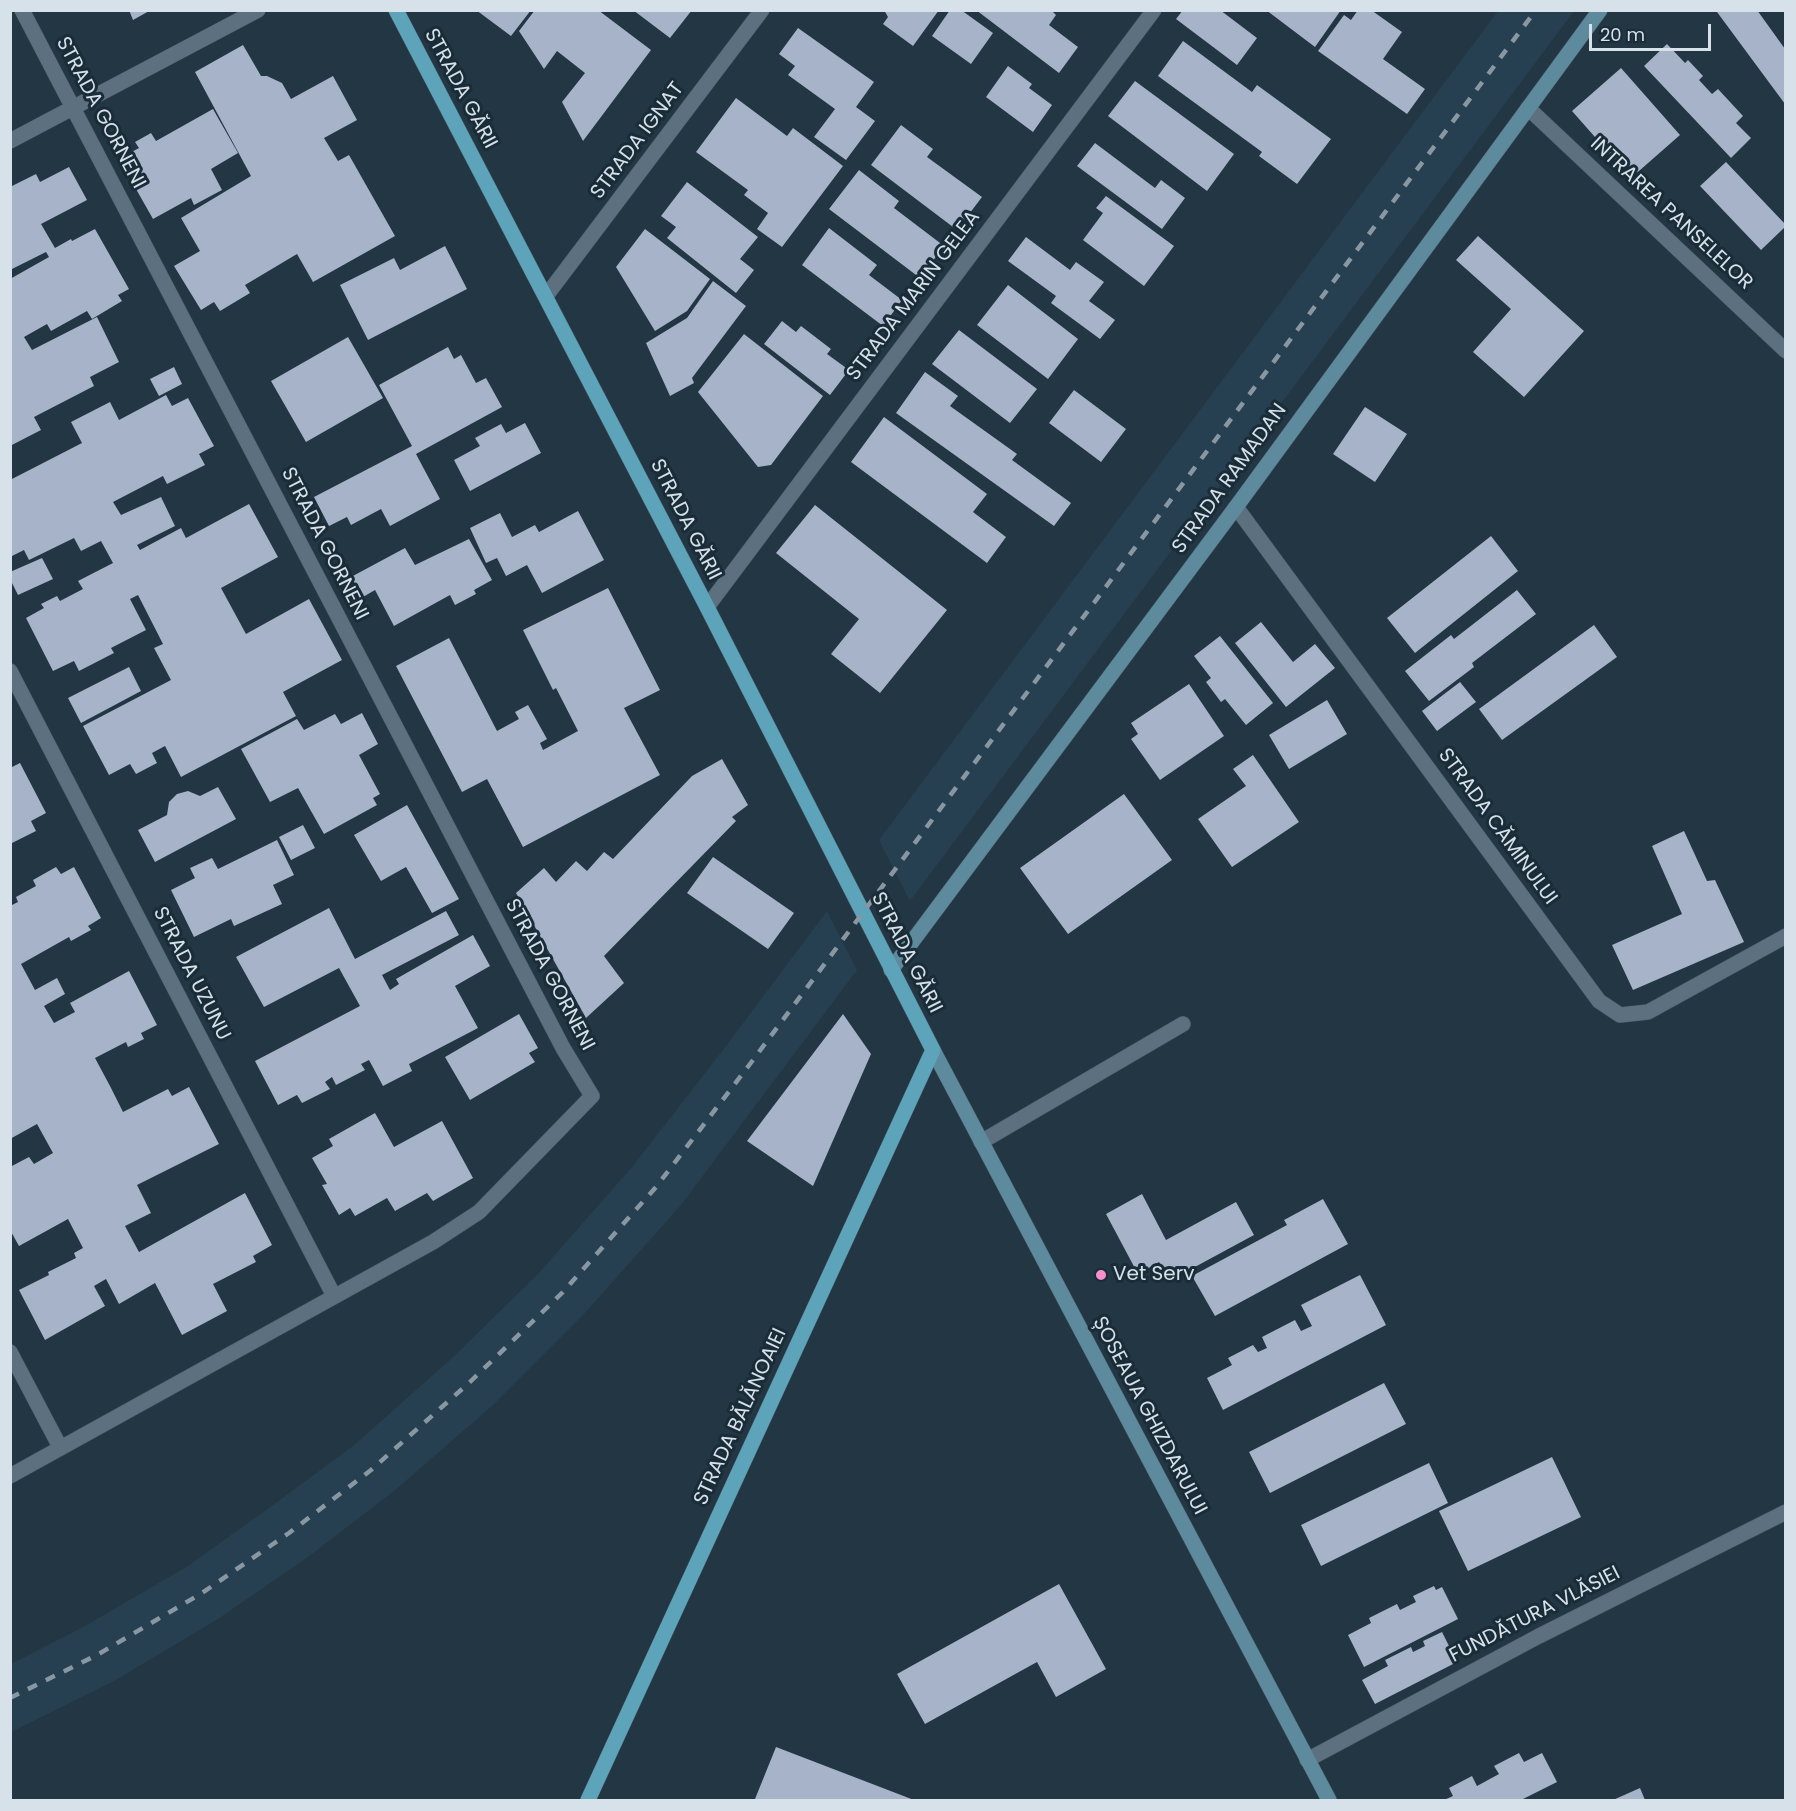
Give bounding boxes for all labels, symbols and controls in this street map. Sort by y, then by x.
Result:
scale bar [1592,12,1714,50]
text: 20 m [1600,22,1645,47]
street label: STRADA GĂRII [418,25,502,153]
street label: STRADA GORNENI [50,33,150,193]
street label: STRADA IGNAT [586,78,690,204]
street label: INTRAREA PANSELELOR [1585,133,1757,295]
street label: STRADA MARIN GELEA [842,206,986,386]
street label: STRADA RAMADAN [1168,399,1292,559]
street label: STRADA GĂRII [644,456,726,584]
street label: STRADA GORNENI [275,464,373,624]
street label: STRADA CĂMINULUI [1432,744,1562,910]
street label: STRADA GĂRII [865,889,947,1017]
street label: STRADA GORNENI [499,895,599,1055]
street label: STRADA UZUNU [147,903,235,1045]
place label: Vet Serv [1113,1263,1194,1287]
marker: Vet Serv [1094,1268,1108,1282]
street label: ȘOSEAUA GHIZDARULUI [1087,1313,1211,1519]
street label: STRADA BĂLĂNOAIEI [689,1325,793,1509]
street label: FUNDĂTURA VLĂSIEI [1446,1562,1624,1668]

